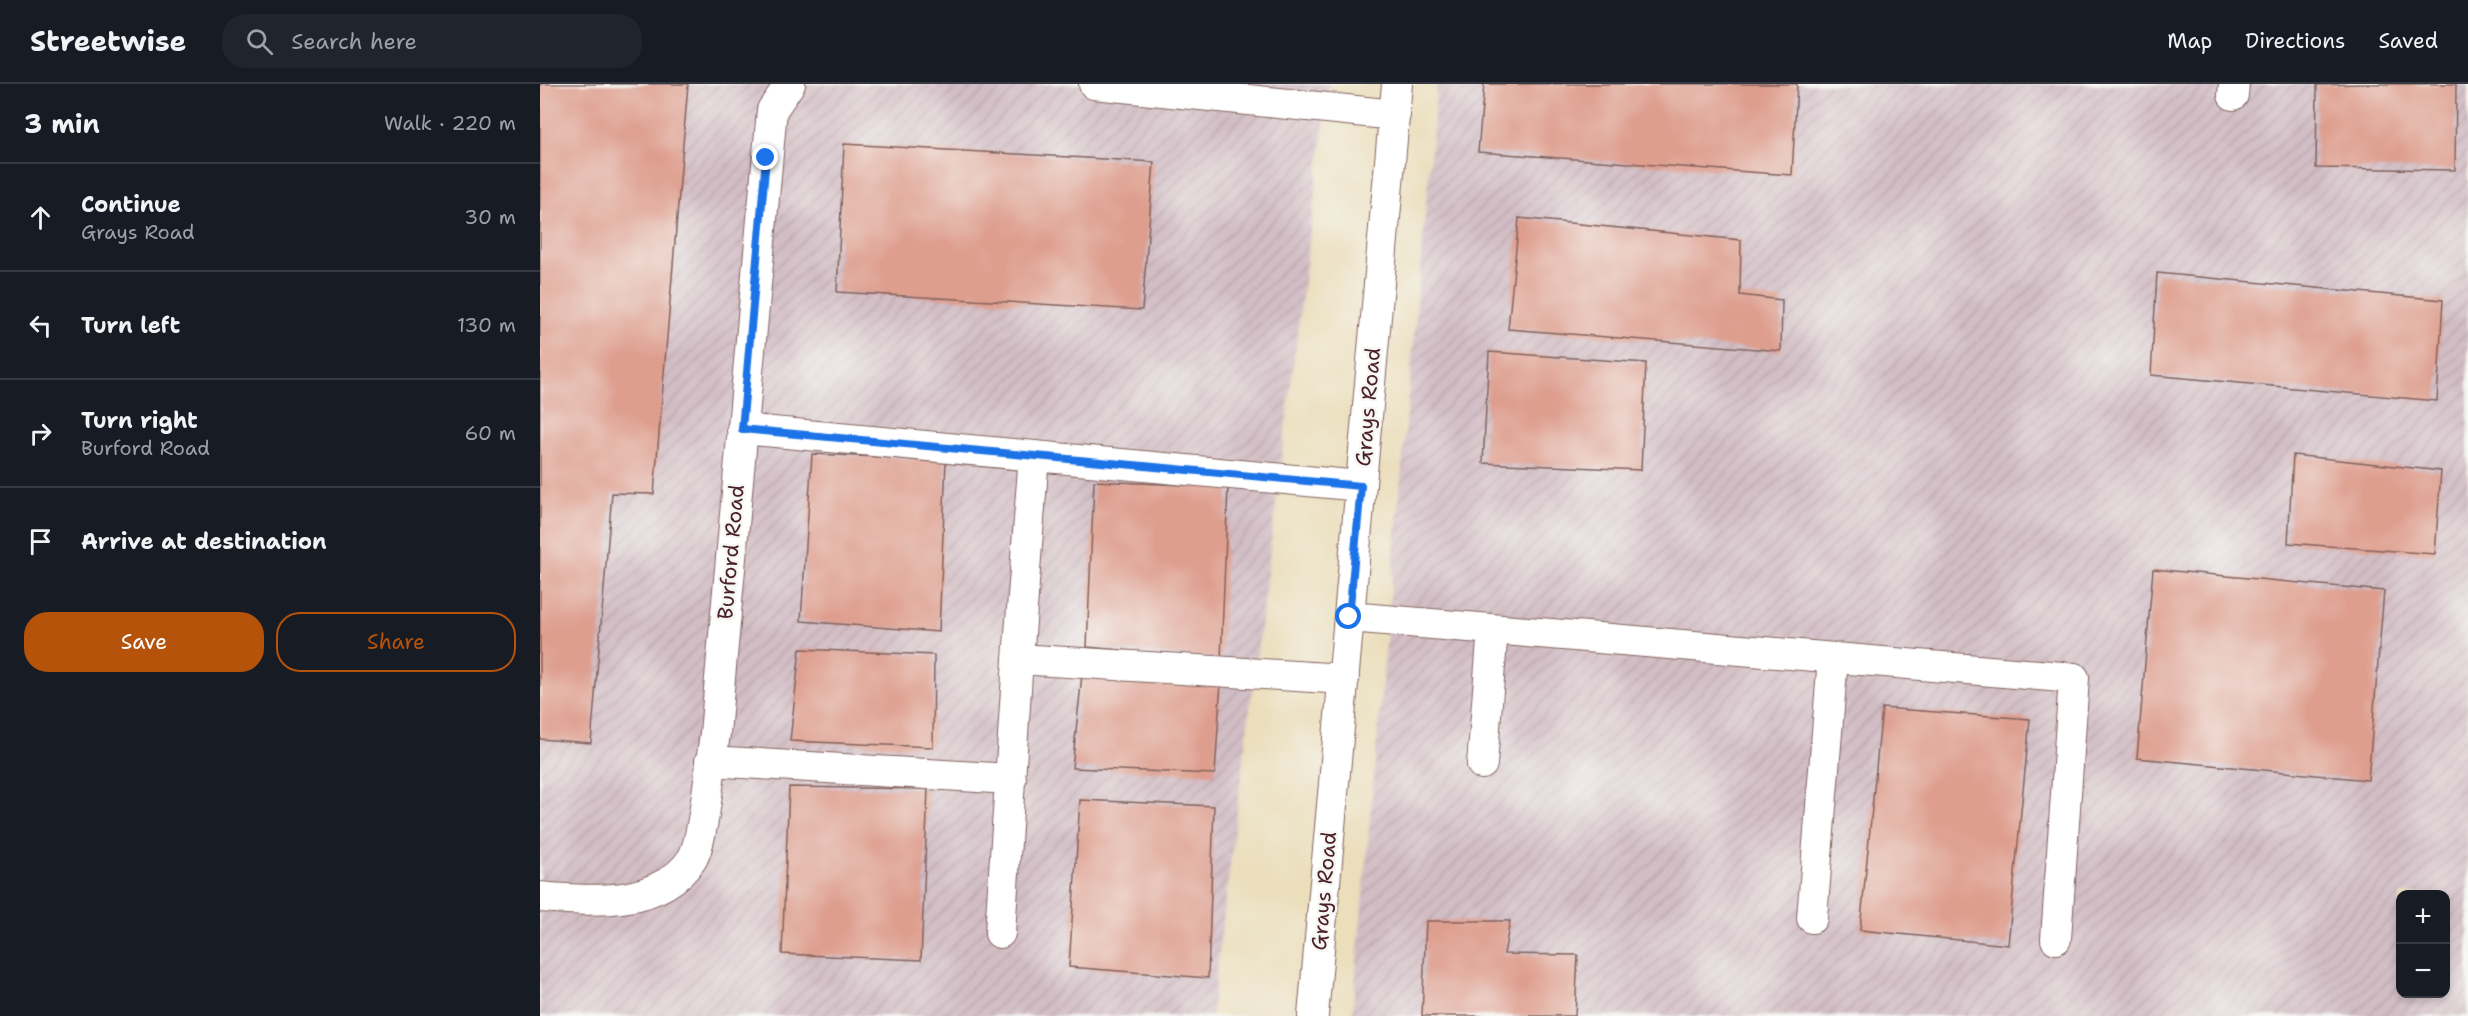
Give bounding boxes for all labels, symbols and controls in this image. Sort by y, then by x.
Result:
search box [222,14,642,68]
text: Streetwise [30,22,186,60]
icon: search [243,25,276,58]
text: Search here [291,27,417,56]
text: Map [2167,27,2212,55]
text: Directions [2245,27,2345,55]
text: Saved [2378,27,2438,55]
text: 3 min [24,106,100,141]
text: Walk · 220 m [384,110,516,136]
route end [752,144,778,170]
text: Continue [81,190,181,219]
icon: ahead [24,201,57,234]
text: 30 m [464,204,516,230]
text: Grays Road [81,219,195,245]
icon: left [24,309,57,342]
text: Turn left [81,311,180,340]
text: 130 m [457,312,516,338]
street label: Grays Road [1349,346,1387,468]
text: Turn right [81,406,198,435]
icon: right [24,417,57,450]
text: 60 m [464,420,516,446]
text: Burford Road [81,435,210,461]
street label: Burford Road [711,483,751,621]
icon: arrive [24,525,57,558]
text: Arrive at destination [81,527,327,556]
route start [1335,603,1361,629]
button: Save [24,612,264,672]
button: Share [276,612,516,672]
street label: Grays Road [1305,830,1343,952]
map controls [2396,890,2450,998]
button: + [2396,890,2450,944]
button: − [2396,944,2450,998]

